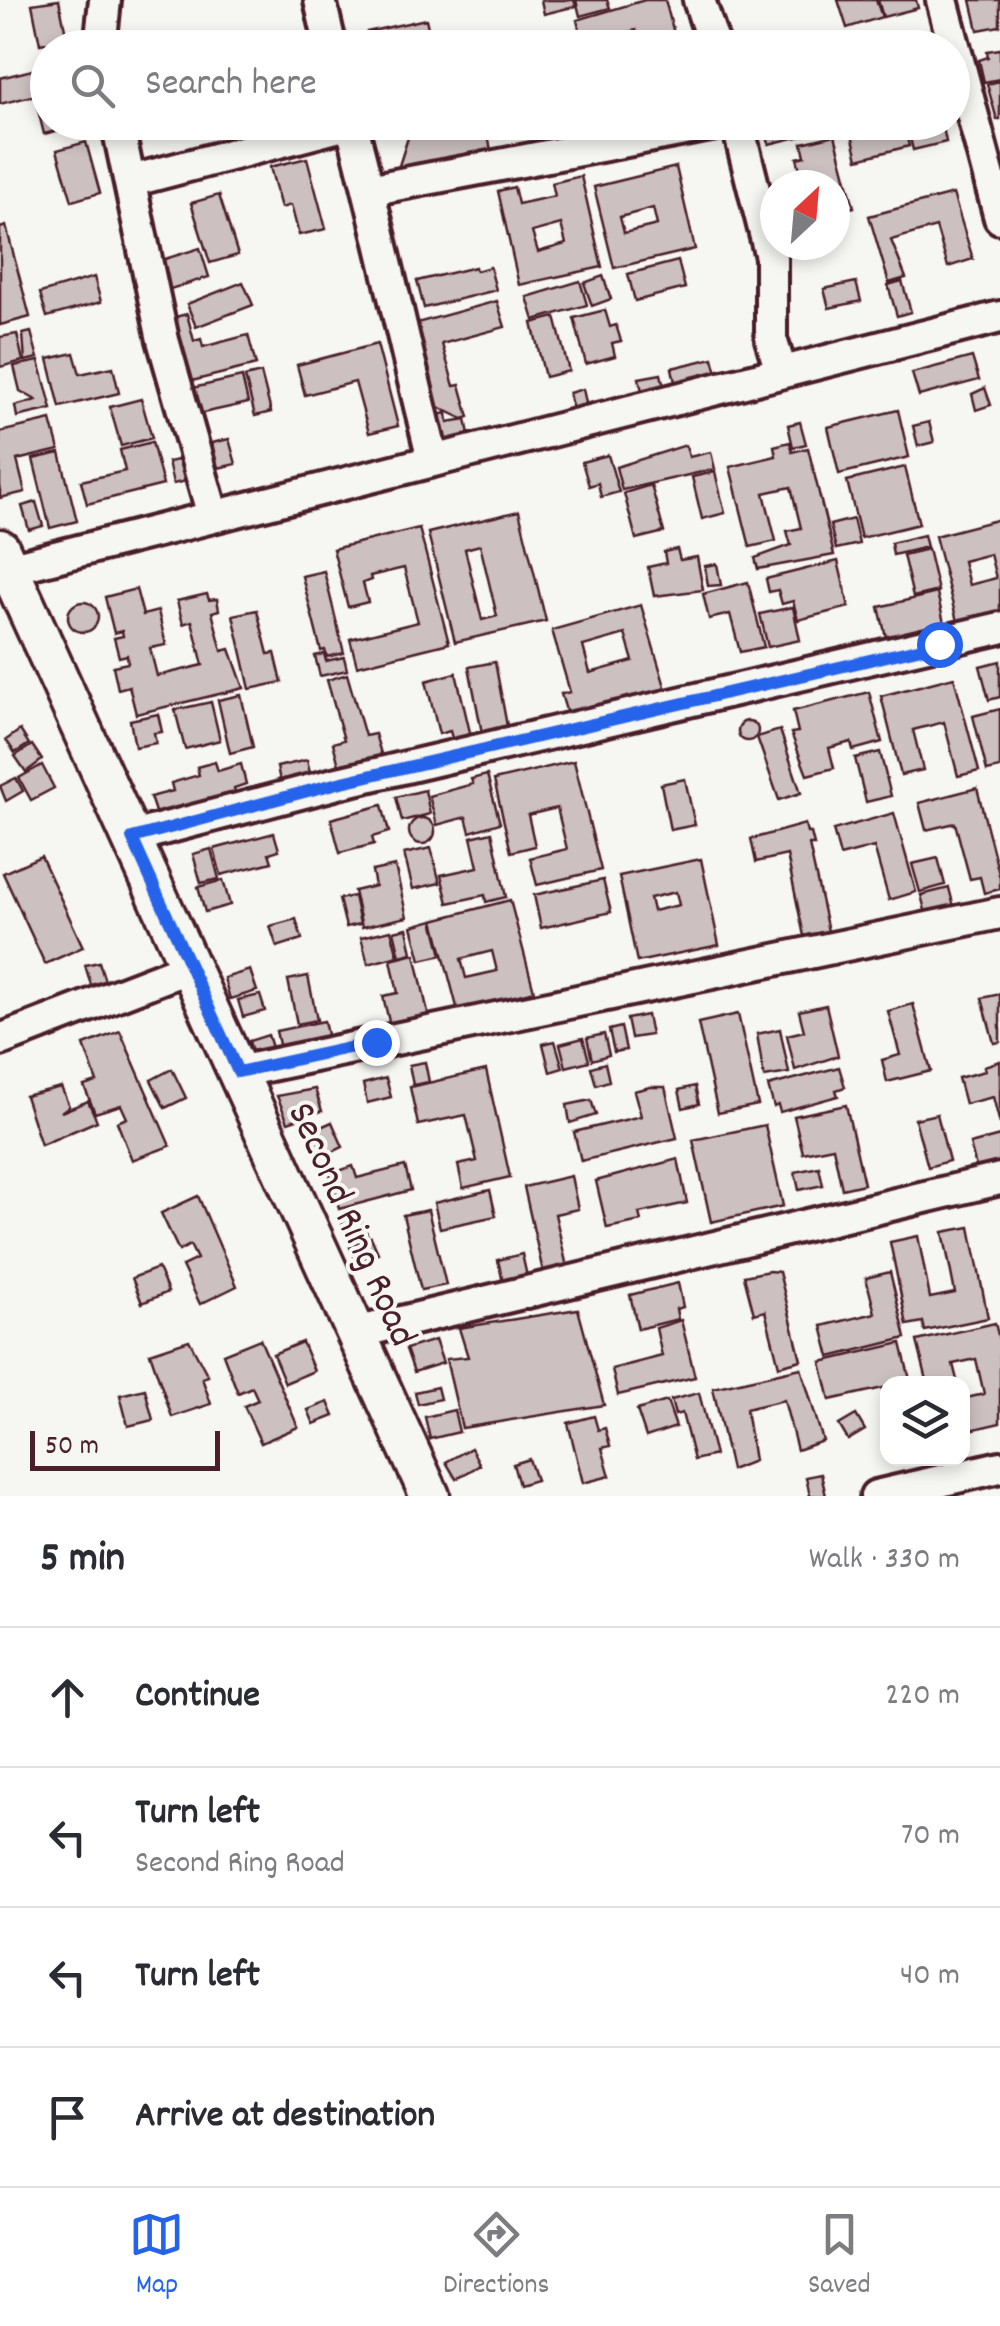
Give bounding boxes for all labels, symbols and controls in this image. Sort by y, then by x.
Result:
search box [30,30,970,140]
icon: search [65,58,120,113]
text: Search here [145,58,317,113]
north arrow [760,170,850,260]
route start [917,622,963,668]
route end [354,1020,400,1066]
street label: Second Ring Road [270,1094,428,1357]
map controls [880,1376,970,1466]
button: layers [880,1376,970,1466]
scale bar [30,1426,220,1470]
text: 50 m [45,1428,99,1468]
text: 5 min [40,1531,125,1591]
text: Walk · 330 m [809,1538,960,1584]
icon: ahead [40,1670,95,1725]
text: Continue [135,1670,260,1725]
text: 220 m [885,1674,960,1720]
text: Turn left [135,1787,260,1842]
icon: left [40,1810,95,1865]
text: 70 m [901,1814,960,1860]
text: Second Ring Road [135,1842,345,1888]
icon: left [40,1950,95,2005]
text: Turn left [135,1950,260,2005]
text: 40 m [900,1954,960,2000]
icon: arrive [40,2090,95,2145]
text: Arrive at destination [135,2090,435,2145]
tab: Map [129,2207,184,2307]
tab: Directions [443,2207,549,2307]
tab: Saved [808,2207,871,2307]

